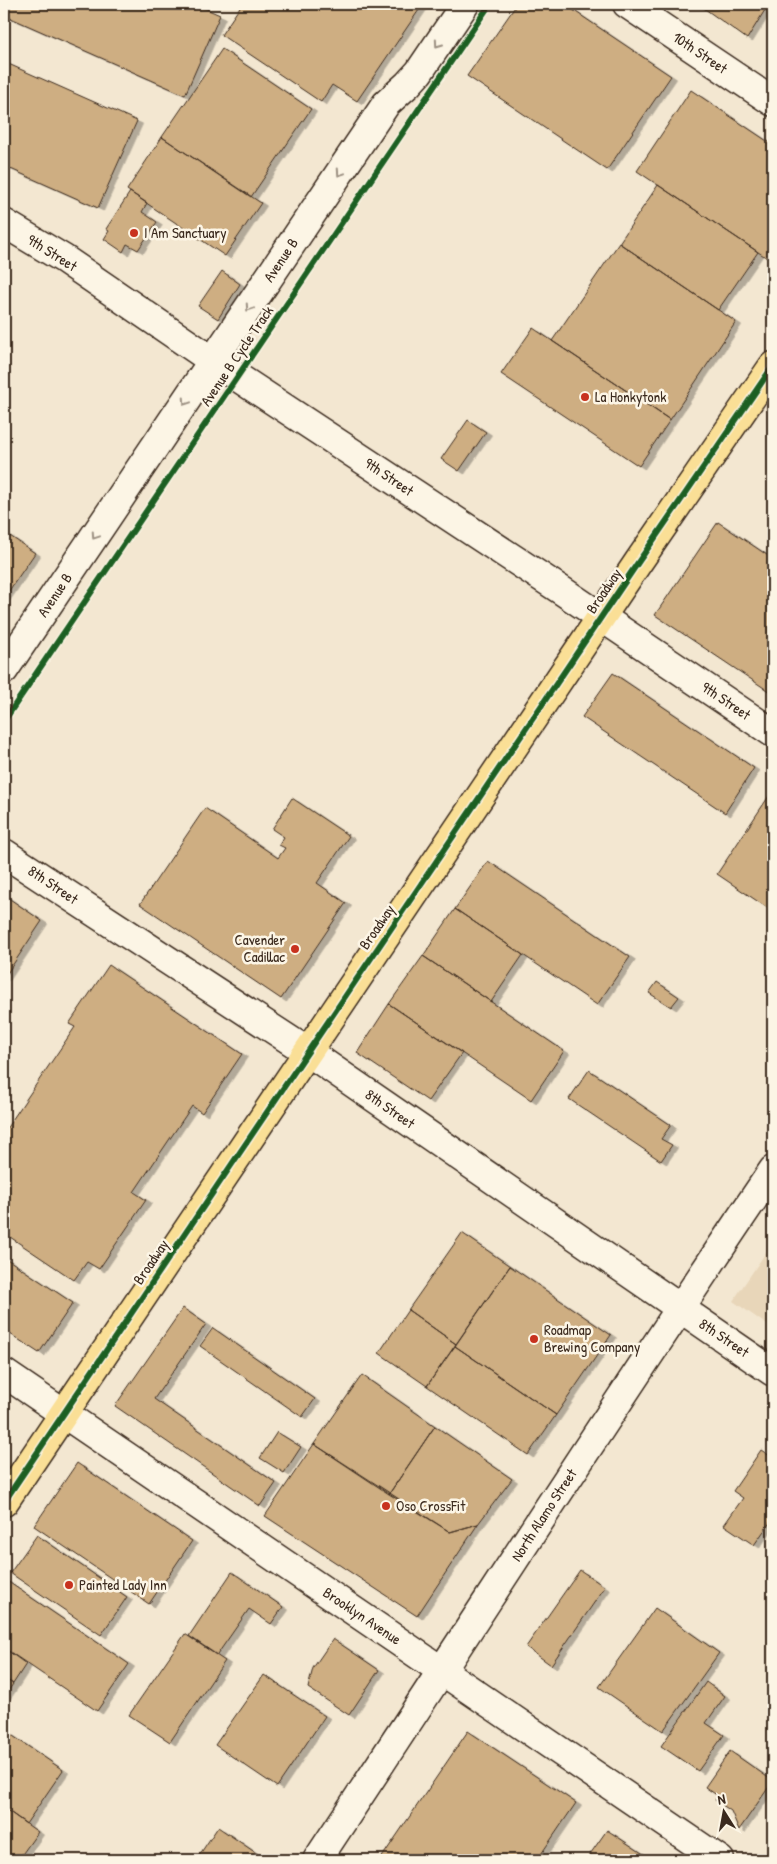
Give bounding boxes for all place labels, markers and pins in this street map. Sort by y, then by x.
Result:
place label: I Am Sanctuary [144,222,226,243]
marker: I Am Sanctuary [128,227,140,239]
place label: La Honkytonk [595,386,667,407]
marker: La Honkytonk [579,391,591,403]
place label: Cavender Cadillac [235,929,285,967]
marker: Cavender Cadillac [289,943,301,955]
place label: Roadmap Brewing Company [544,1319,640,1357]
marker: Roadmap Brewing Company [528,1333,540,1345]
place label: Oso CrossFit [396,1495,466,1516]
marker: Oso CrossFit [380,1500,392,1512]
place label: Painted Lady Inn [79,1574,167,1595]
marker: Painted Lady Inn [63,1579,75,1591]

